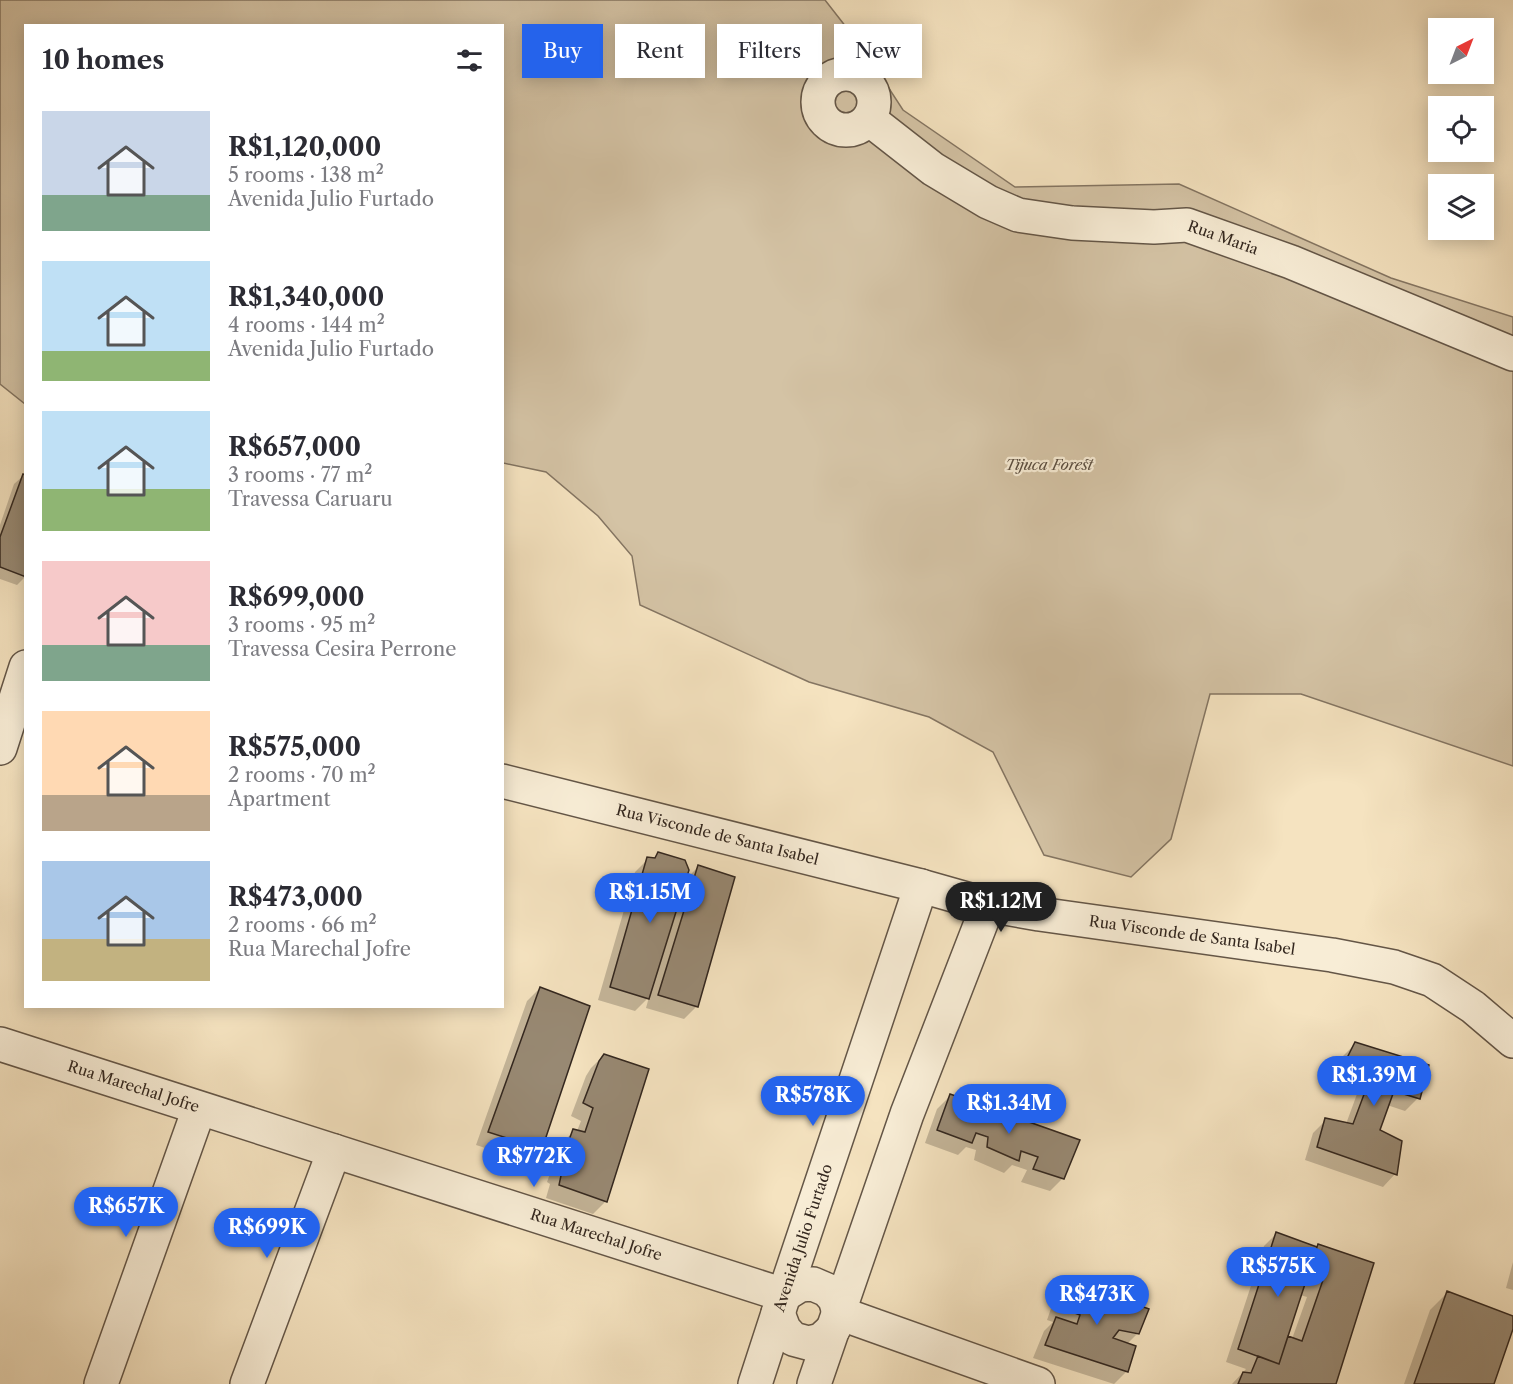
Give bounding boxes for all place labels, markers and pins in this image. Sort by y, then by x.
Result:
pin: R$1.15M [595,873,705,924]
pin: R$1.12M [946,882,1056,933]
pin: R$1.39M [1319,1056,1429,1107]
pin: R$578K [764,1076,862,1127]
pin: R$1.34M [954,1084,1064,1135]
pin: R$772K [485,1137,583,1188]
pin: R$657K [77,1187,175,1238]
pin: R$699K [218,1208,316,1259]
pin: R$575K [1229,1247,1327,1298]
pin: R$473K [1048,1275,1146,1326]

